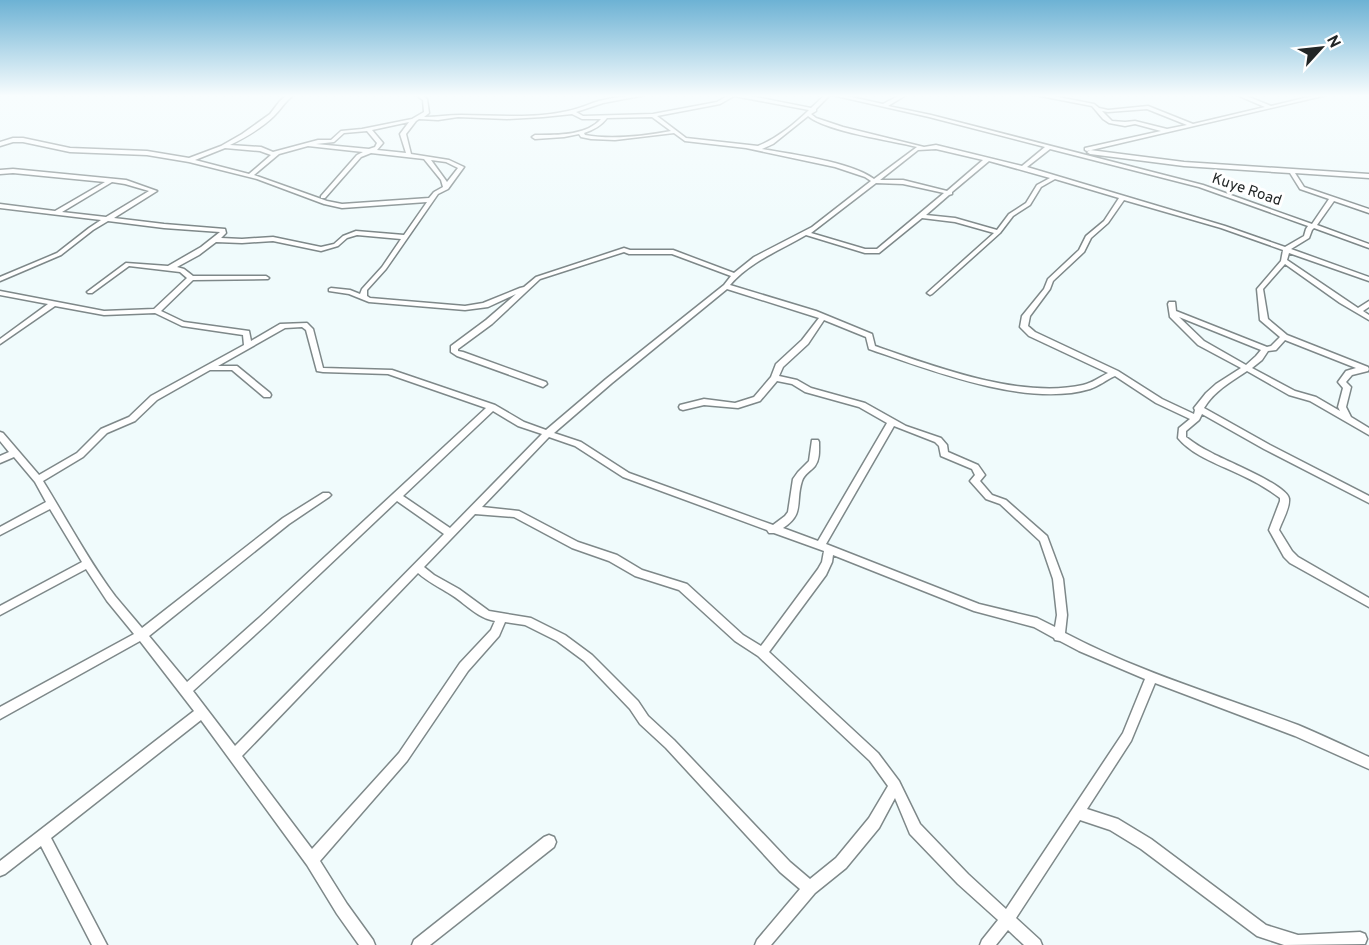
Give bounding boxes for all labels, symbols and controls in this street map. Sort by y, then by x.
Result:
north arrow [1291,18,1351,78]
text: N [1321,32,1344,52]
street label: Kuye Road [1209,170,1284,211]

